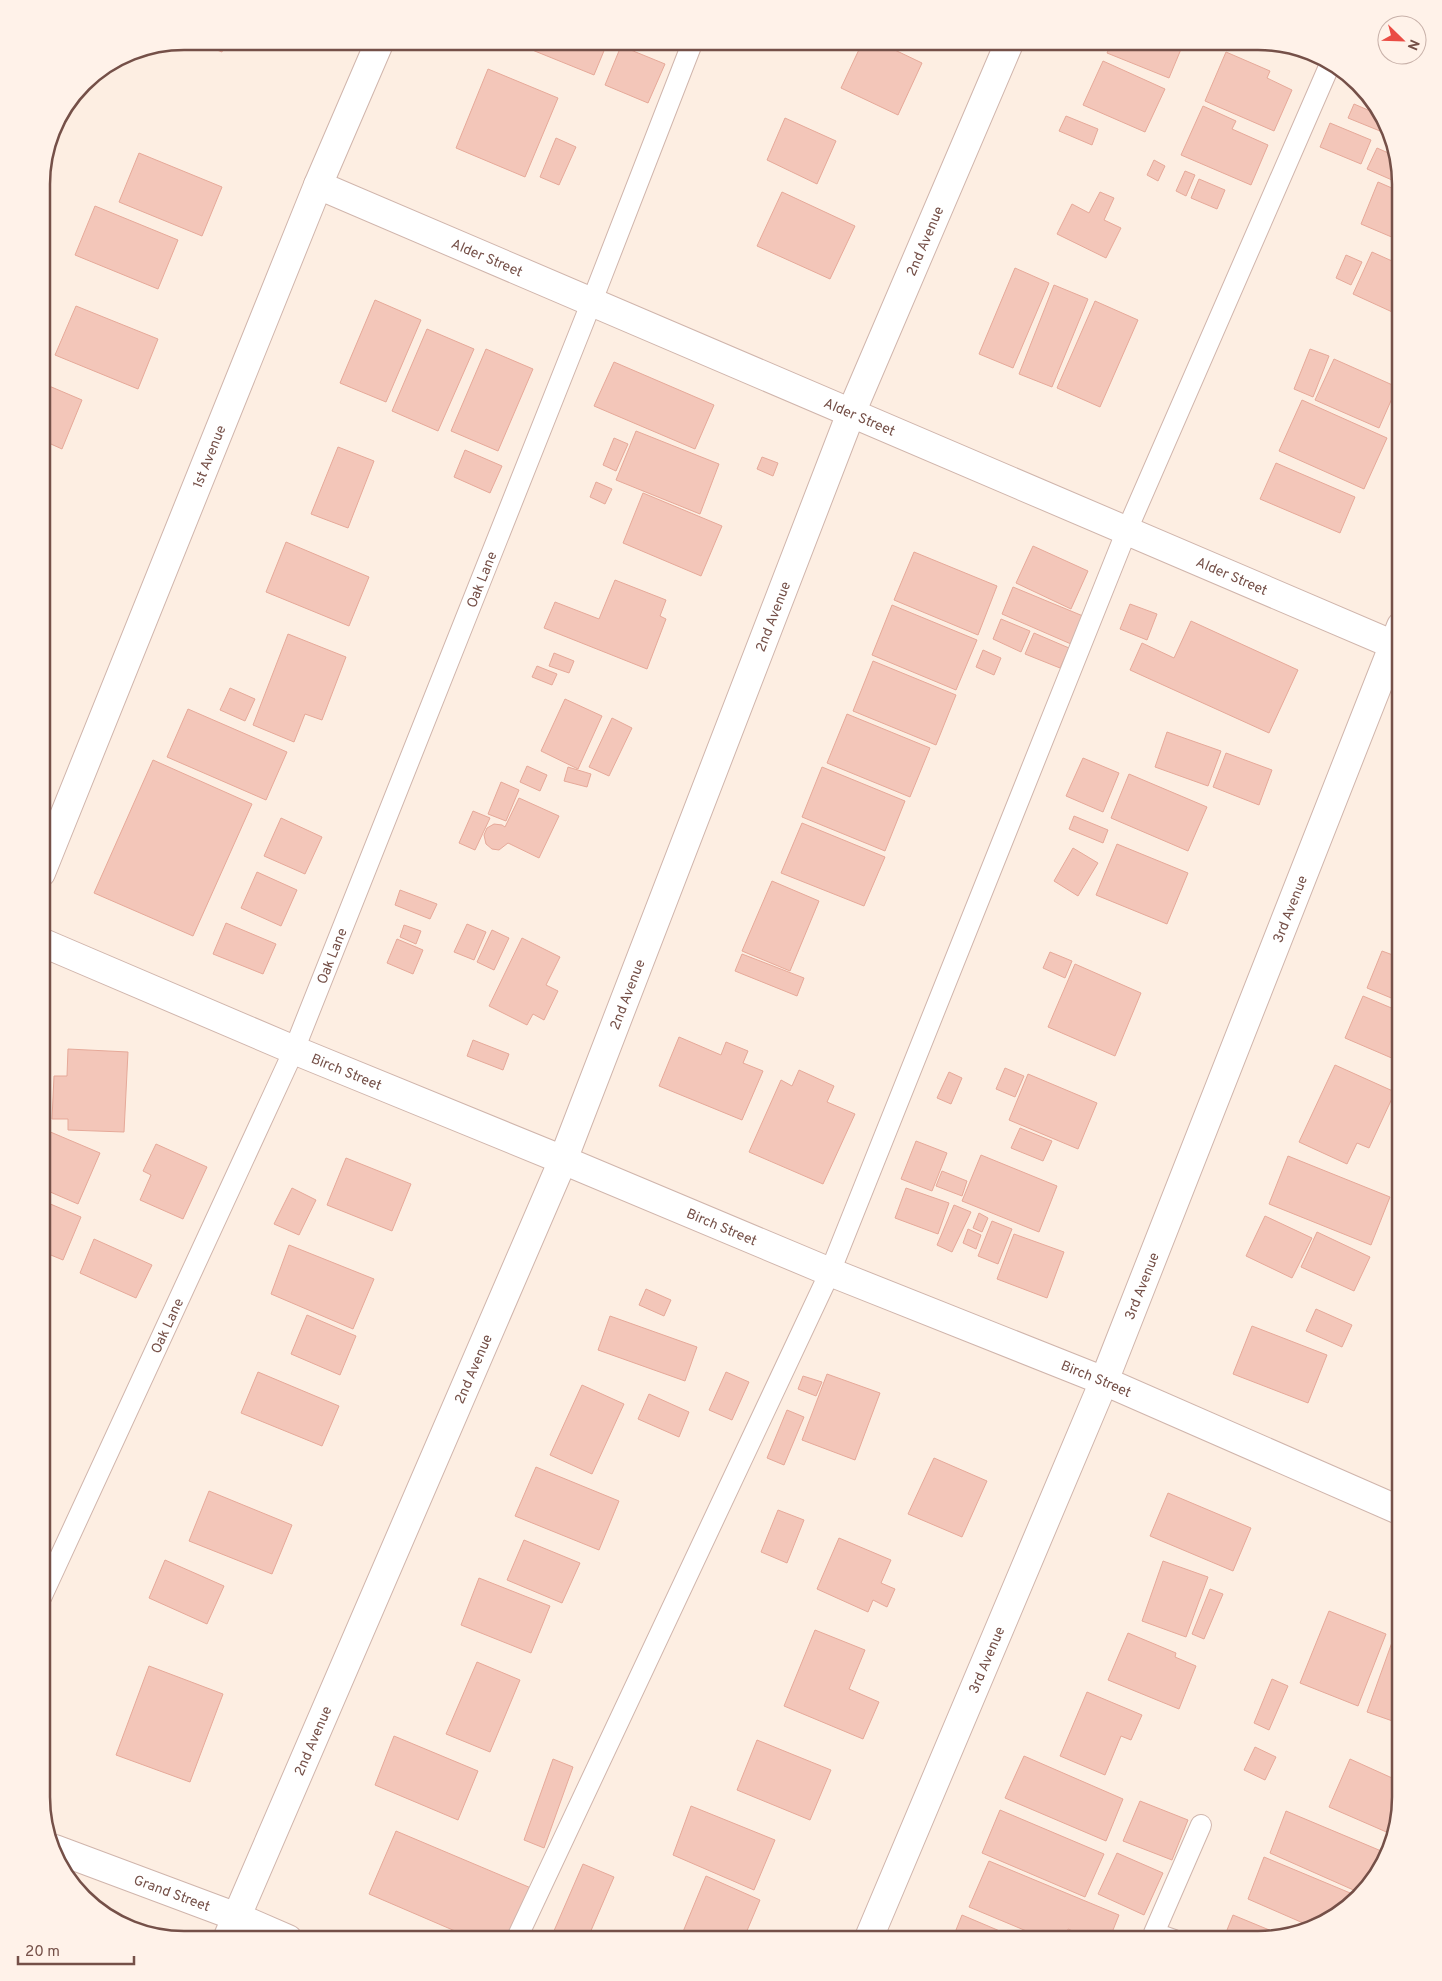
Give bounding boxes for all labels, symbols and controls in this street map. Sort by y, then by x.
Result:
north arrow [1377,15,1427,65]
text: N [1403,37,1422,52]
street label: 2nd Avenue [904,204,948,279]
street label: Alder Street [448,236,525,281]
street label: Alder Street [821,395,897,441]
street label: 1st Avenue [190,423,230,491]
street label: Oak Lane [464,549,501,611]
street label: Alder Street [1193,554,1270,600]
street label: 2nd Avenue [753,579,795,655]
street label: 3rd Avenue [1270,873,1312,946]
street label: Oak Lane [314,926,352,987]
street label: 2nd Avenue [607,957,650,1032]
street label: Birch Street [308,1051,384,1095]
street label: Birch Street [684,1206,759,1250]
street label: 3rd Avenue [1122,1250,1164,1323]
street label: Oak Lane [148,1296,188,1357]
street label: 2nd Avenue [452,1332,497,1407]
street label: Birch Street [1058,1358,1134,1402]
street label: 3rd Avenue [966,1624,1009,1697]
street label: 2nd Avenue [291,1704,336,1779]
street label: Grand Street [131,1872,212,1916]
scale bar [18,1934,134,1966]
text: 20 m [25,1943,60,1962]

